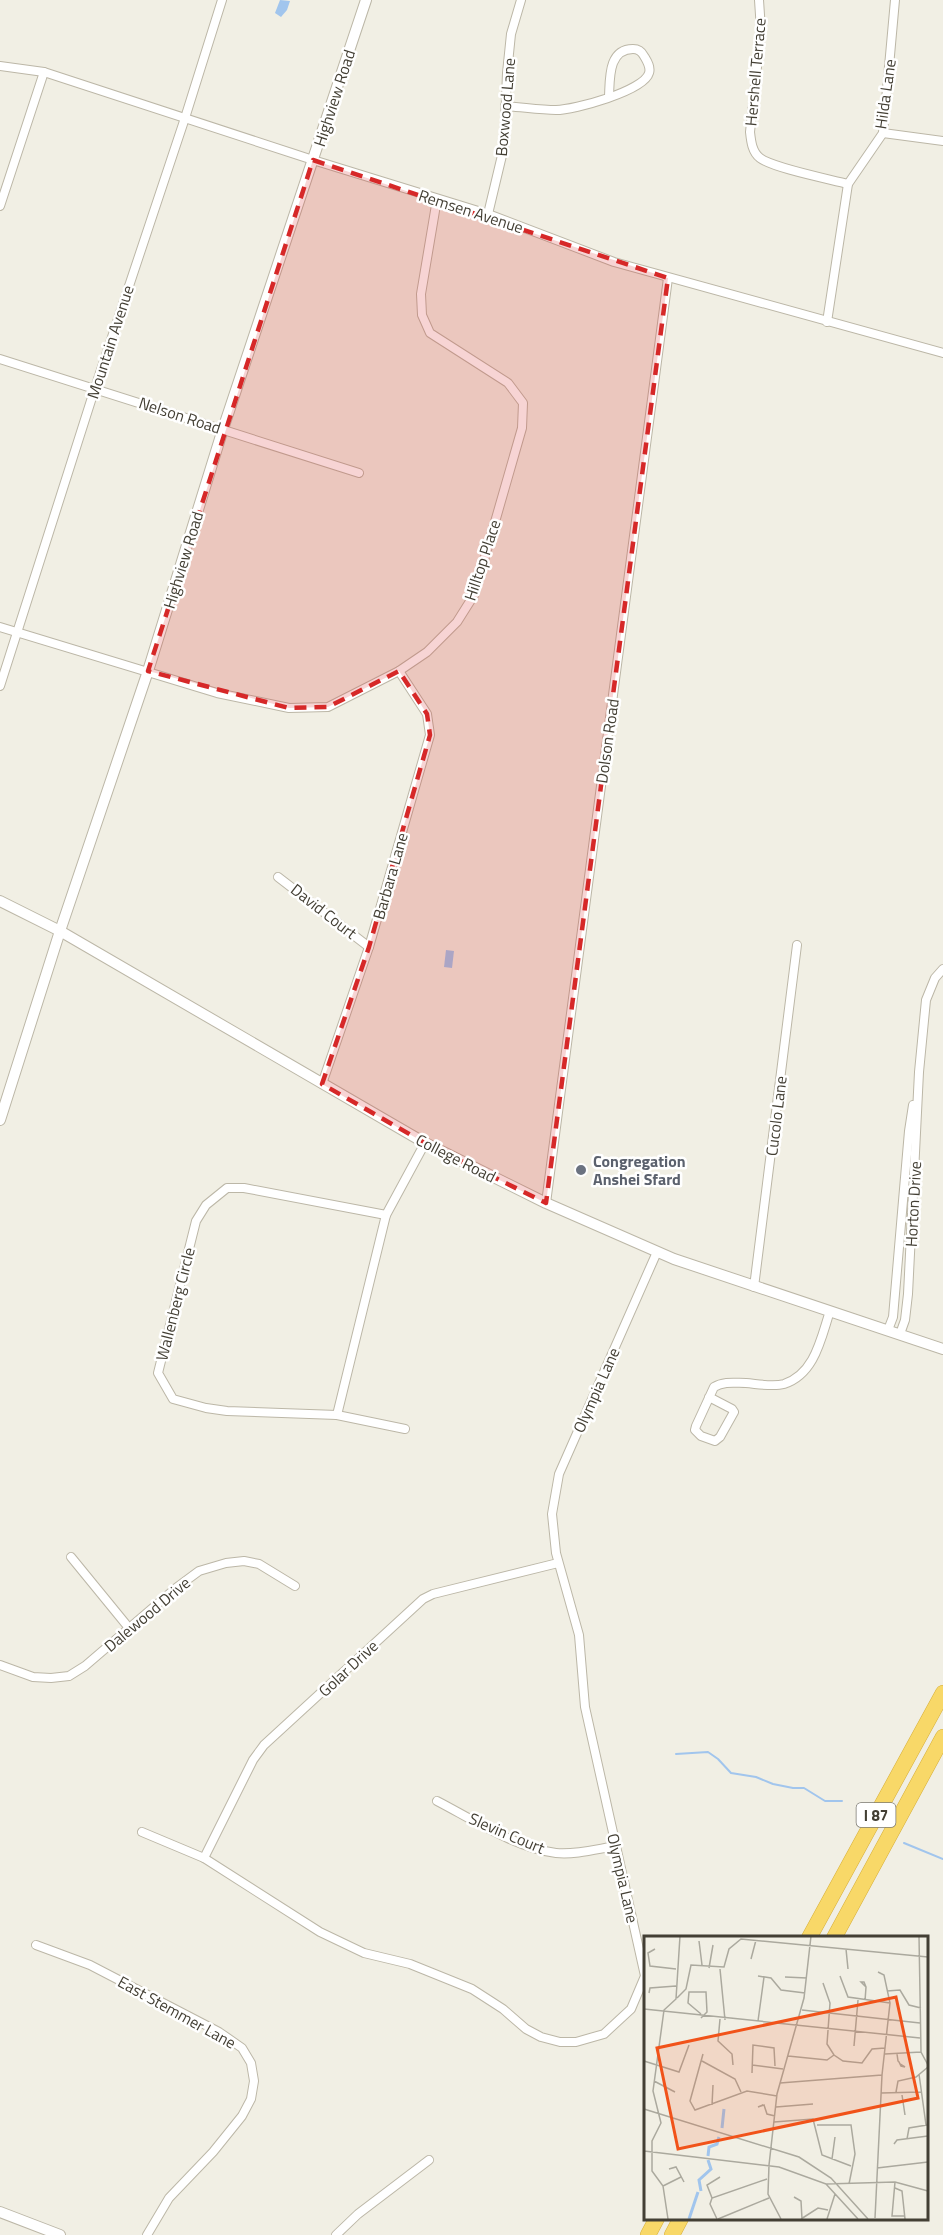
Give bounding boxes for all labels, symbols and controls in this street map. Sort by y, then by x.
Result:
street label: Hershell Terrace [738,17,772,127]
street label: Highview Road [307,46,361,150]
street label: Boxwood Lane [489,57,521,157]
street label: Hilda Lane [868,57,902,131]
street label: Remsen Avenue [416,183,526,239]
street label: Mountain Avenue [80,282,140,402]
street label: Nelson Road [136,390,224,440]
street label: Highview Road [157,508,209,612]
street label: Hilltop Place [458,516,506,604]
street label: Dolson Road [589,697,625,785]
street label: Barbara Lane [366,830,414,922]
street label: David Court [286,878,362,945]
street label: Cucolo Lane [759,1075,793,1157]
street label: College Road [412,1128,500,1188]
place label: Congregation Anshei Sfard [593,1149,686,1191]
street label: Horton Drive [899,1160,927,1248]
marker: Congregation Anshei Sfard [574,1163,588,1177]
street label: Wallenberg Circle [149,1245,201,1363]
street label: Olympia Lane [566,1343,626,1437]
street label: Dalewood Drive [99,1571,195,1657]
street label: Golar Drive [313,1634,383,1702]
road number: I 87 [856,1803,896,1827]
street label: Slevin Court [465,1806,549,1860]
street label: Olympia Lane [601,1831,645,1925]
inset map [644,1936,928,2220]
street label: East Stemmer Lane [113,1970,241,2054]

